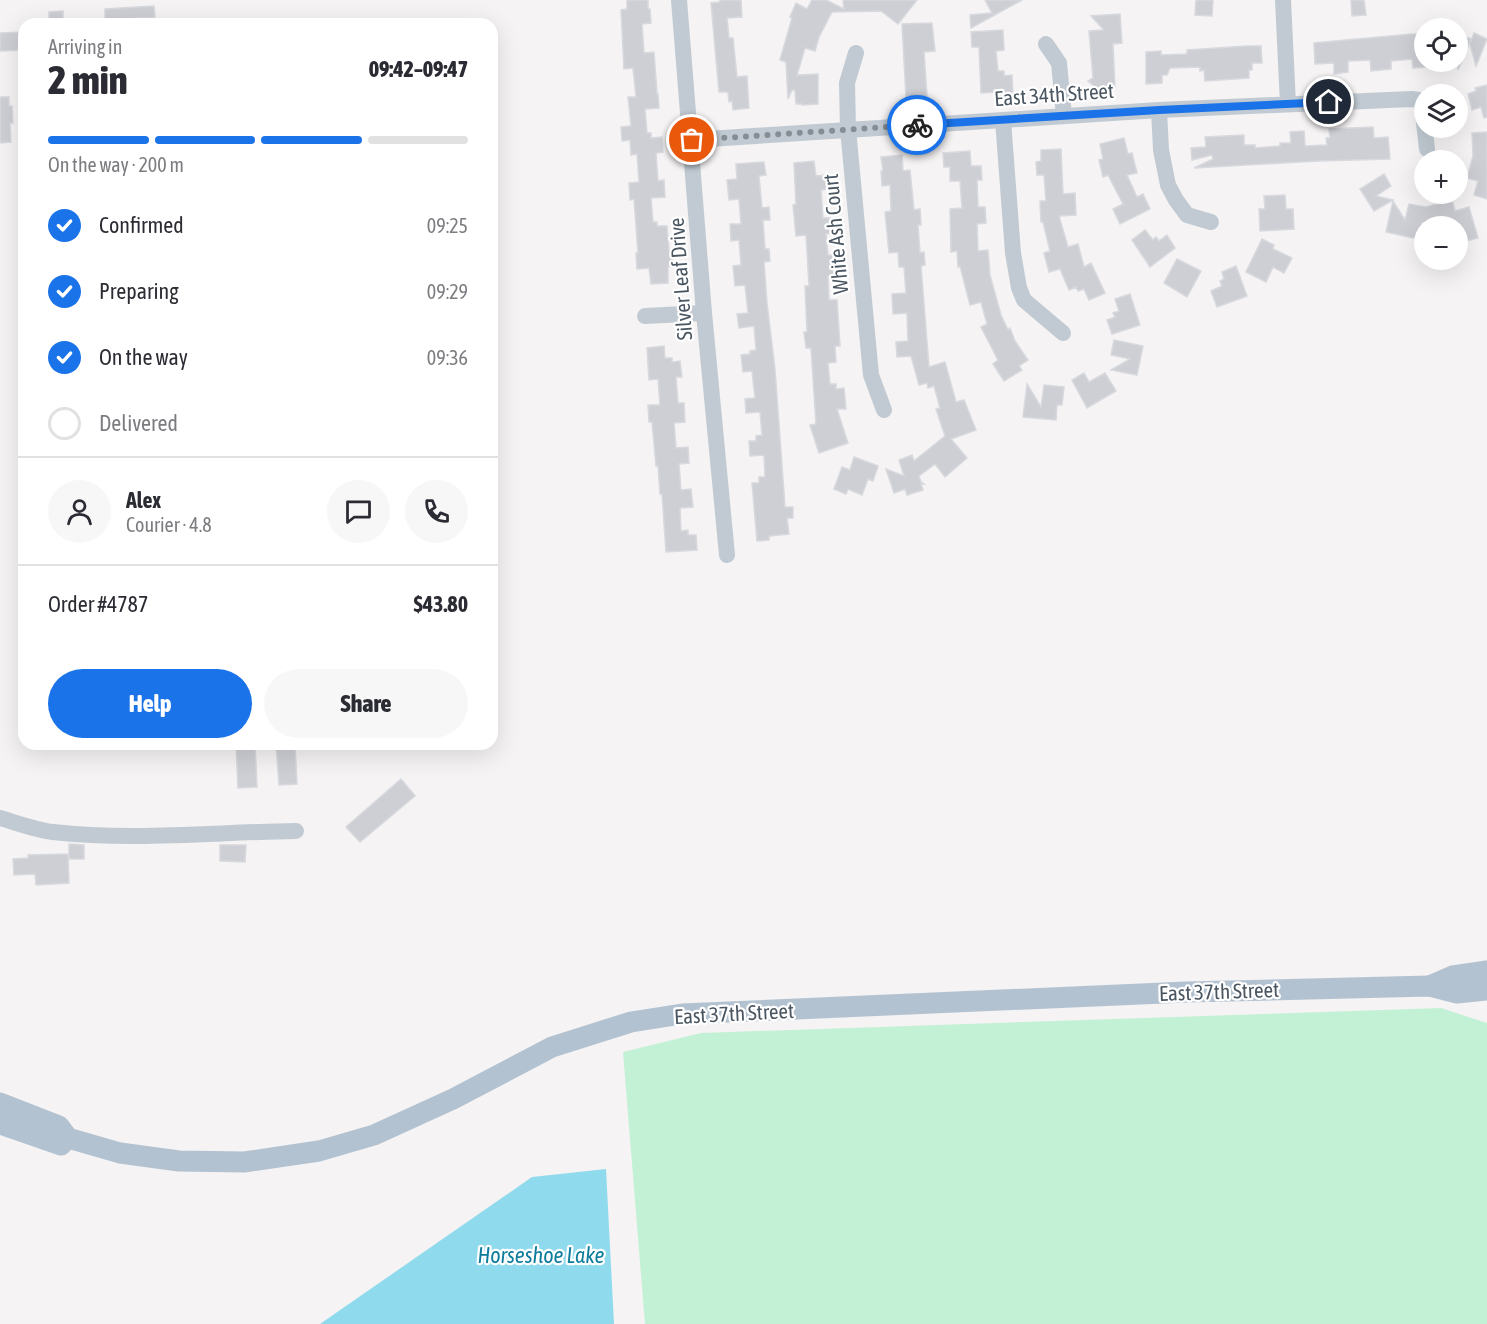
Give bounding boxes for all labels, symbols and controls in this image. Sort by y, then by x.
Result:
map controls [1414,18,1468,270]
button: locate [1414,18,1468,72]
text: Arriving in [48,35,122,58]
text: 09:42–09:47 [369,56,468,82]
text: 2 min [48,58,128,102]
pin [1303,76,1354,127]
street label: East 34th Street [993,78,1115,110]
button: layers [1414,84,1468,138]
icon: home [1312,85,1345,118]
courier [887,95,947,155]
icon: bike [901,109,934,142]
pin [666,114,717,165]
icon: bag [675,123,708,156]
button: + [1414,150,1468,204]
text: On the way · 200 m [48,153,184,176]
street label: White Ash Court [818,173,852,295]
icon: check [48,209,81,242]
text: Confirmed [99,212,184,238]
text: 09:25 [427,214,468,237]
button: − [1414,216,1468,270]
street label: Silver Leaf Drive [664,217,696,341]
icon: check [48,275,81,308]
text: Preparing [99,278,179,304]
text: 09:29 [427,280,468,303]
icon: check [48,341,81,374]
text: On the way [99,344,188,370]
text: 09:36 [427,346,468,369]
text: Delivered [99,410,178,436]
button: person [48,480,111,543]
button: chat [327,480,390,543]
button: phone [405,480,468,543]
text: Alex [126,487,161,513]
text: Courier · 4.8 [126,513,212,536]
text: Order #4787 [48,591,148,617]
text: $43.80 [413,591,468,617]
button: Help [48,669,252,738]
button: Share [264,669,468,738]
street label: East 37th Street [1159,977,1279,1005]
street label: East 37th Street [673,998,795,1028]
water label: Horseshoe Lake [477,1242,605,1268]

